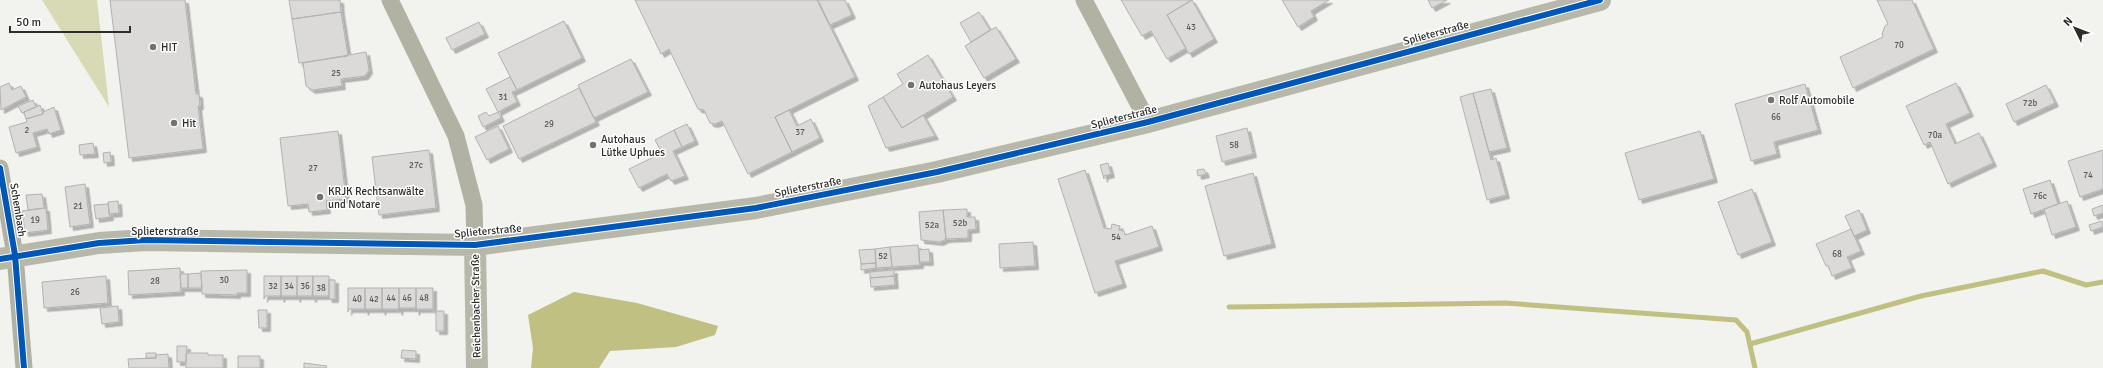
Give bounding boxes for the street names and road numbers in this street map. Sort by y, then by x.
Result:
street label: Splieterstraße [1402,18,1470,48]
street label: Splieterstraße [1090,103,1158,131]
street label: Splieterstraße [774,174,842,200]
street label: Schembach [7,182,29,238]
street label: Splieterstraße [454,222,522,240]
street label: Splieterstraße [131,225,199,238]
street label: Reichenbacher Straße [469,254,483,358]

